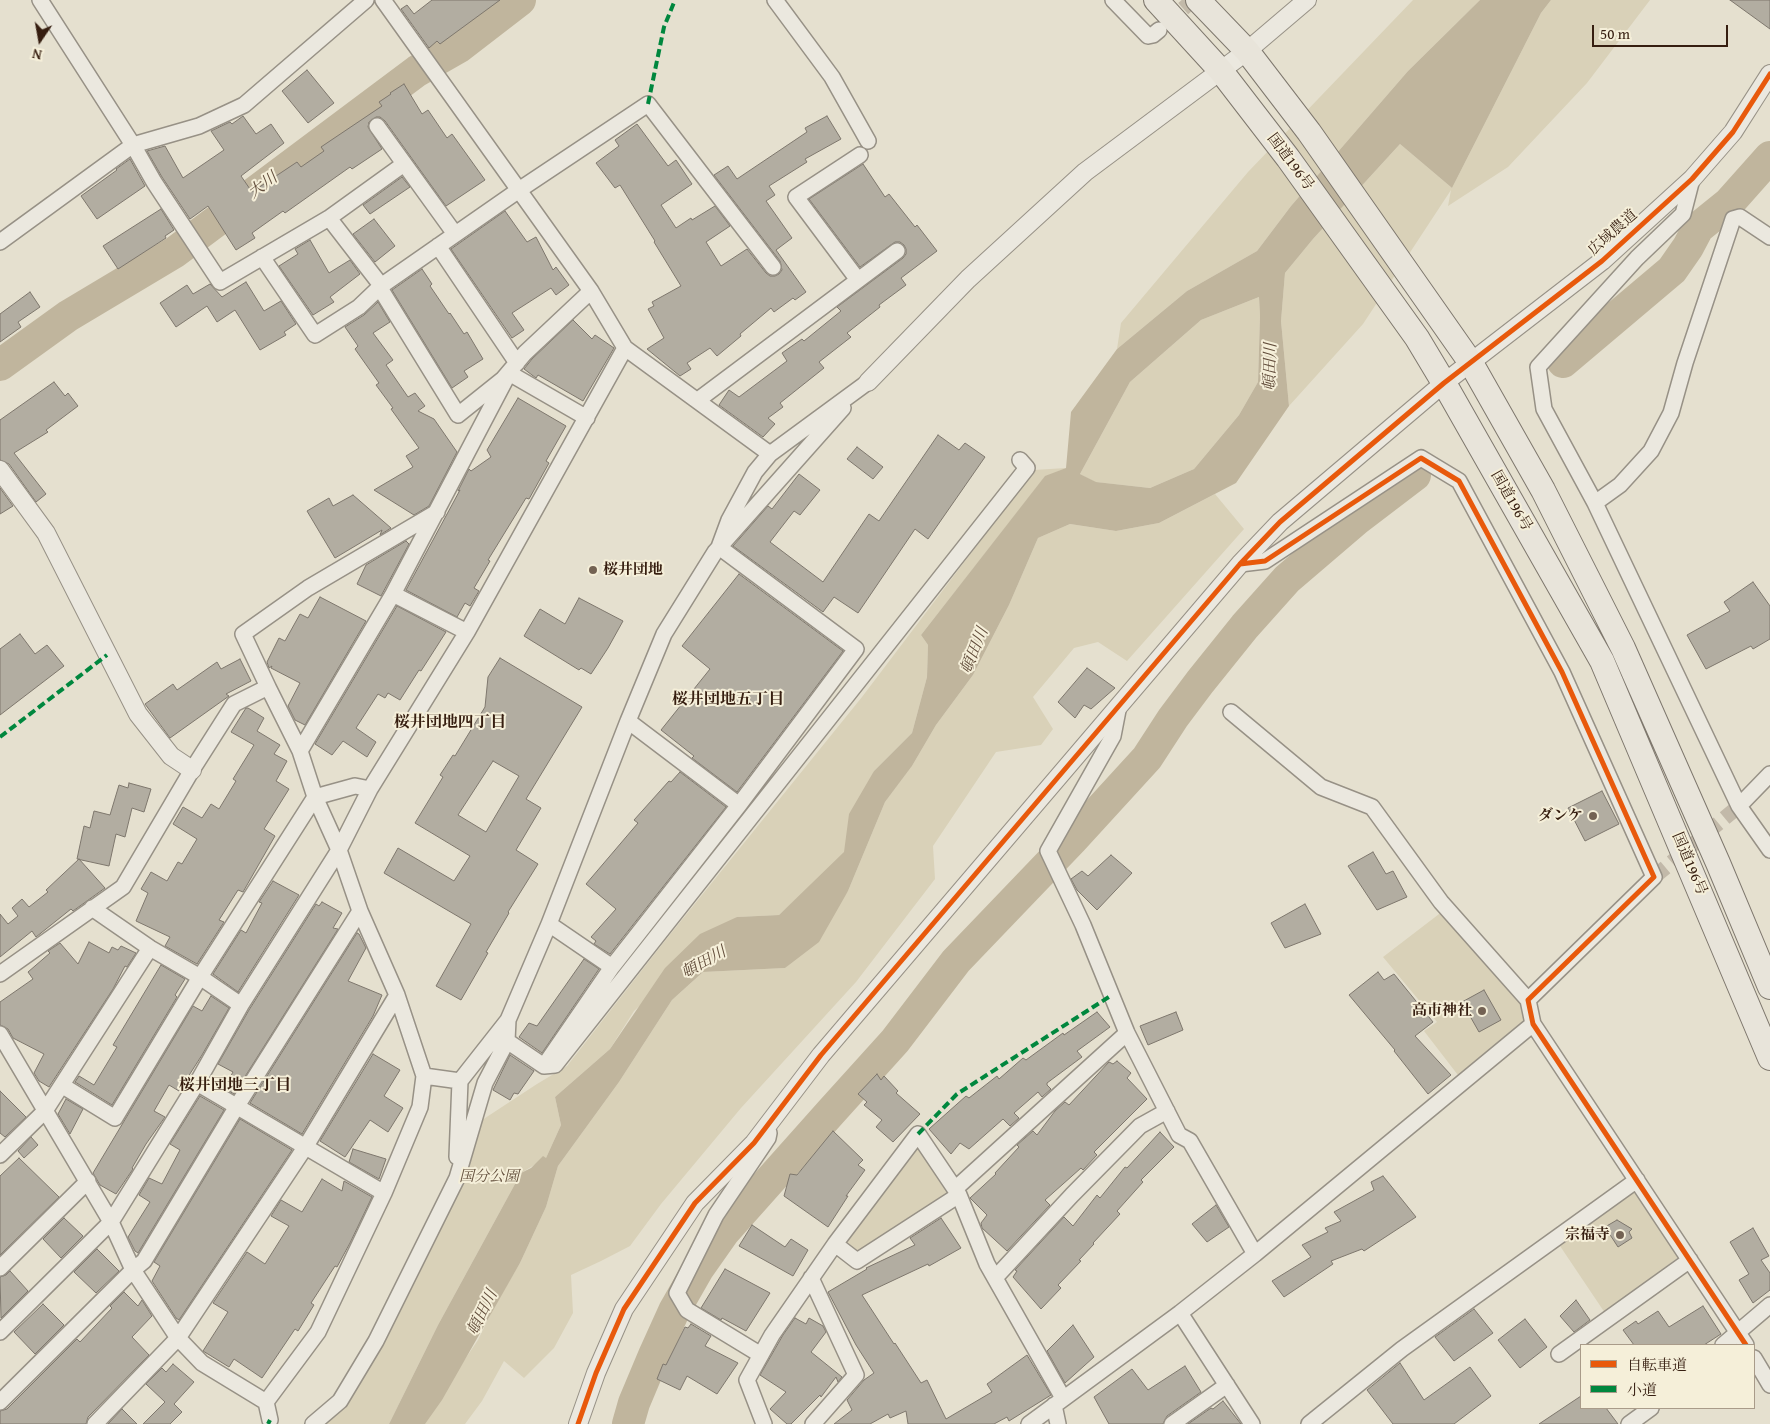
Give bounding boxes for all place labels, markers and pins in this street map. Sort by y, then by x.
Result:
place label: 桜井団地 [603,561,663,579]
marker: 桜井団地 [587,564,599,576]
place label: ダンケ [1538,807,1583,825]
marker: ダンケ [1587,810,1599,822]
place label: 高市神社 [1412,1002,1472,1020]
marker: 高市神社 [1476,1005,1488,1017]
place label: 宗福寺 [1565,1226,1610,1244]
marker: 宗福寺 [1614,1229,1626,1241]

